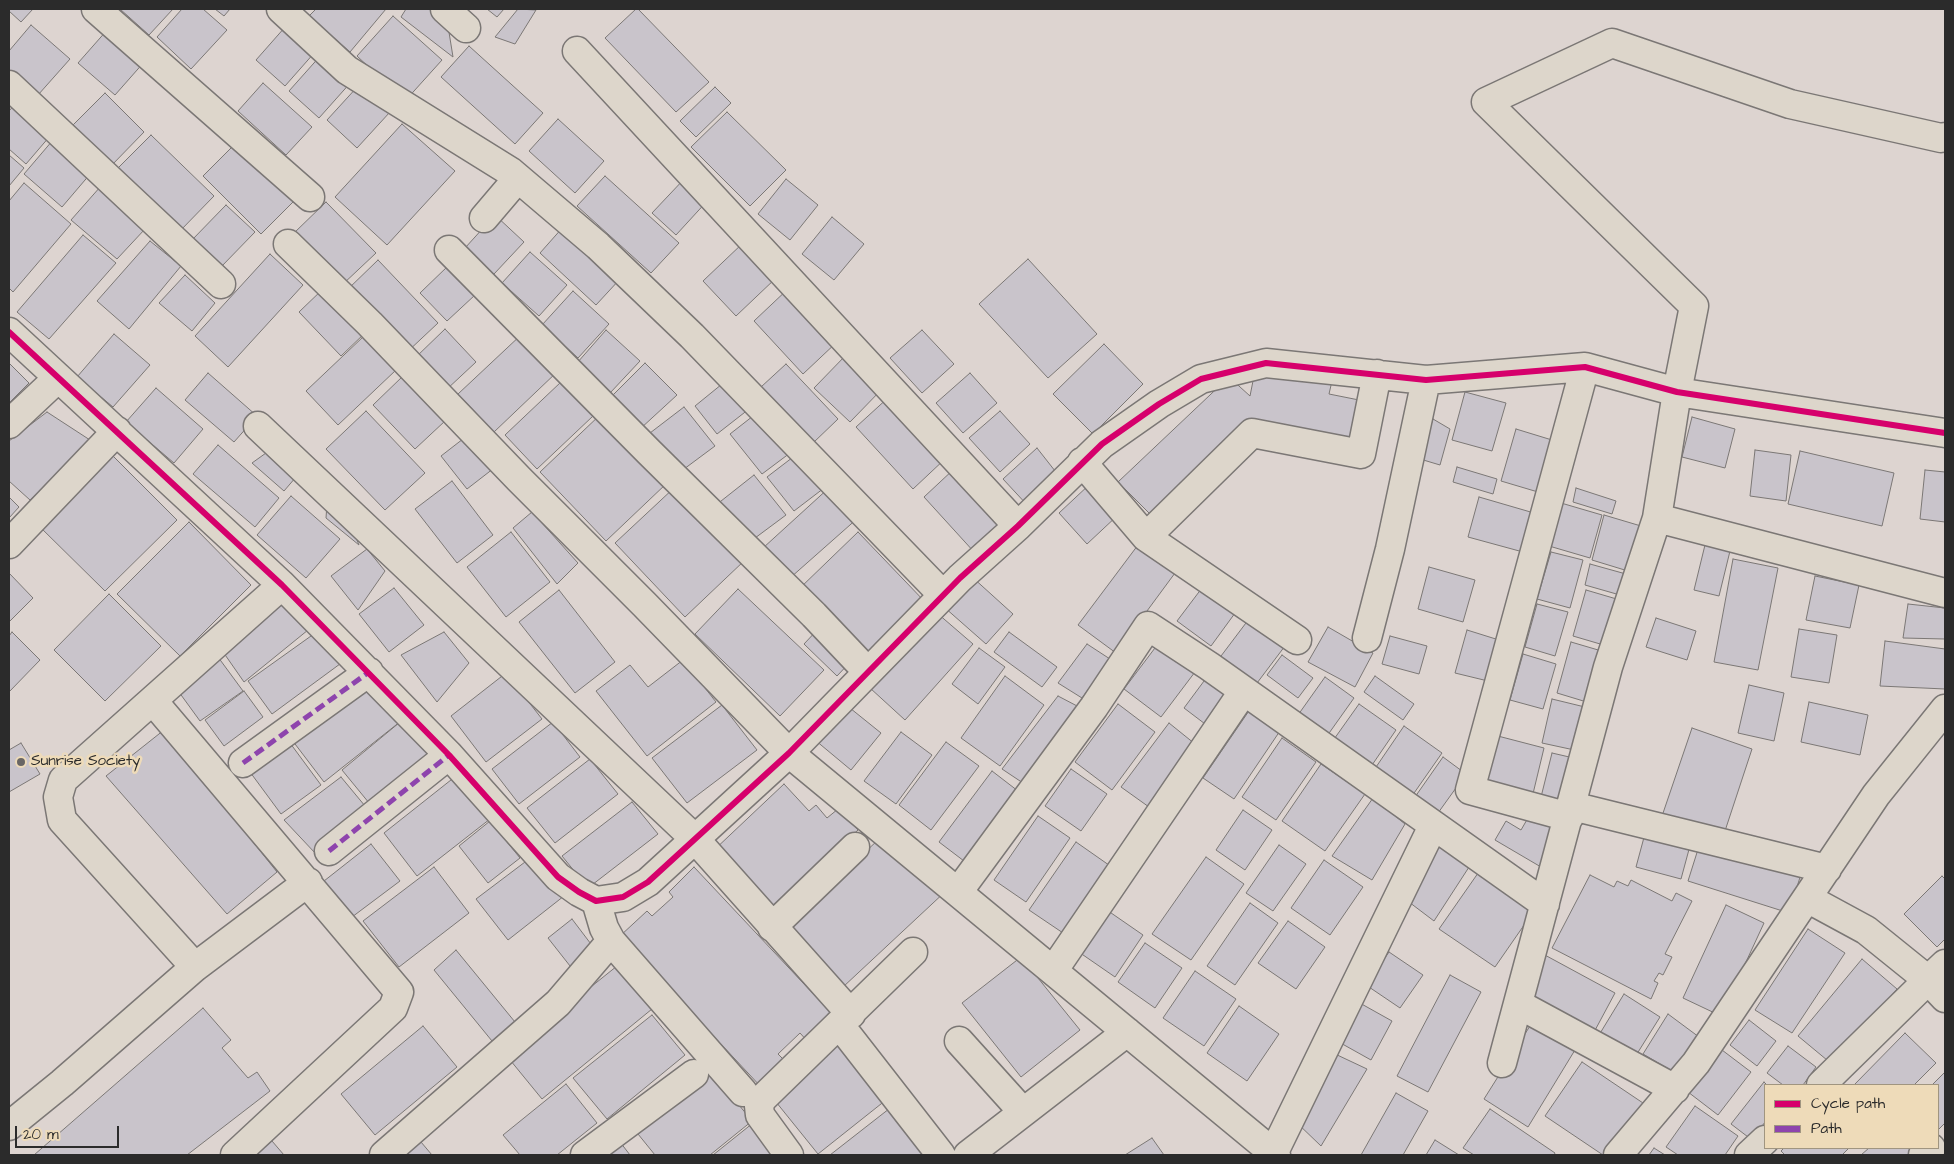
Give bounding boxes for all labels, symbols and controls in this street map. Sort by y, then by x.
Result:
place label: Sunrise Society [31,753,140,771]
marker: Sunrise Society [15,756,27,768]
legend [1764,1084,1939,1149]
text: Cycle path [1811,1093,1885,1114]
scale bar [18,1116,121,1148]
text: Path [1811,1118,1842,1139]
text: 20 m [23,1124,59,1145]

